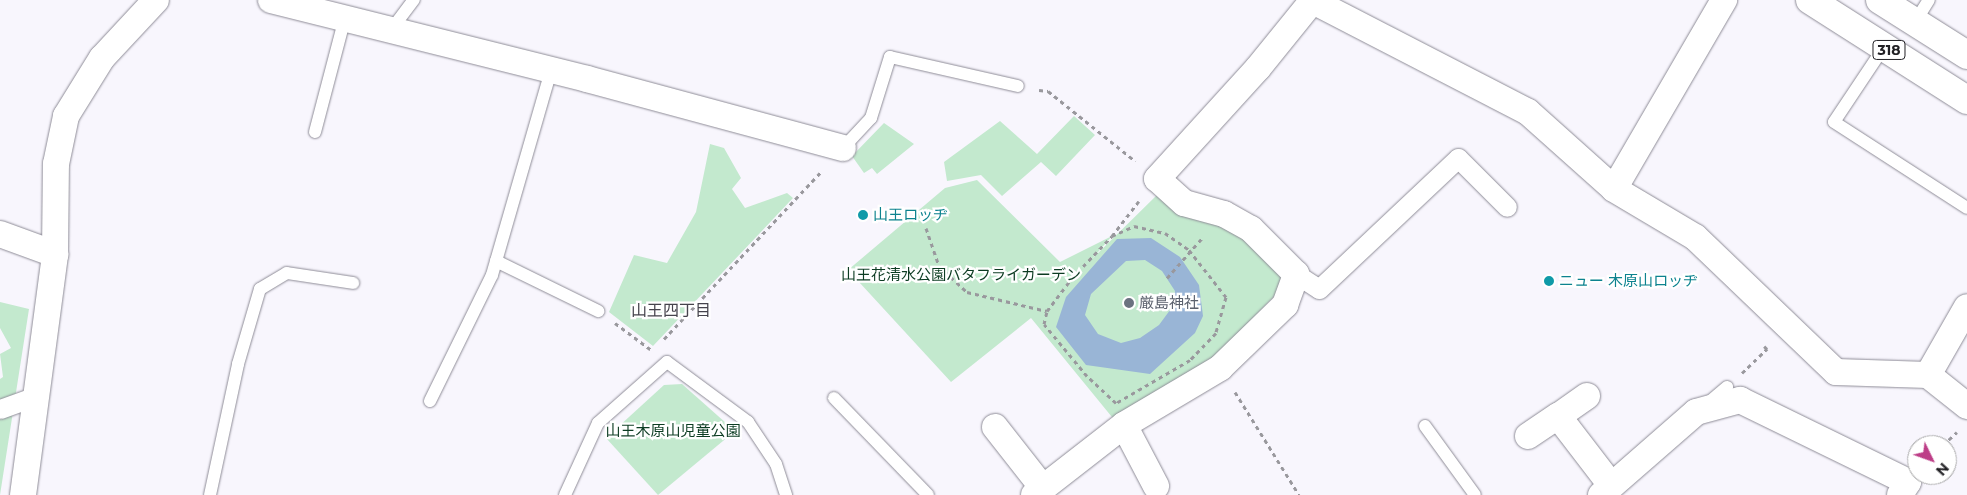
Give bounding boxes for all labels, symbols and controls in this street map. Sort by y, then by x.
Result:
road number: 318 [1872,38,1906,62]
place label: 山王ロッヂ [873,206,948,224]
marker: 山王ロッヂ [857,209,869,221]
park label: 山王花清水公園バタフライガーデン [841,266,1081,284]
place label: ニュー 木原山ロッヂ [1559,272,1698,290]
marker: ニュー 木原山ロッヂ [1543,275,1555,287]
place label: 厳島神社 [1139,294,1199,312]
marker: 厳島神社 [1123,297,1135,309]
district label: 山王四丁目 [631,301,711,321]
park label: 山王木原山児童公園 [606,422,740,440]
north arrow [1907,435,1957,485]
text: N [1932,459,1953,480]

